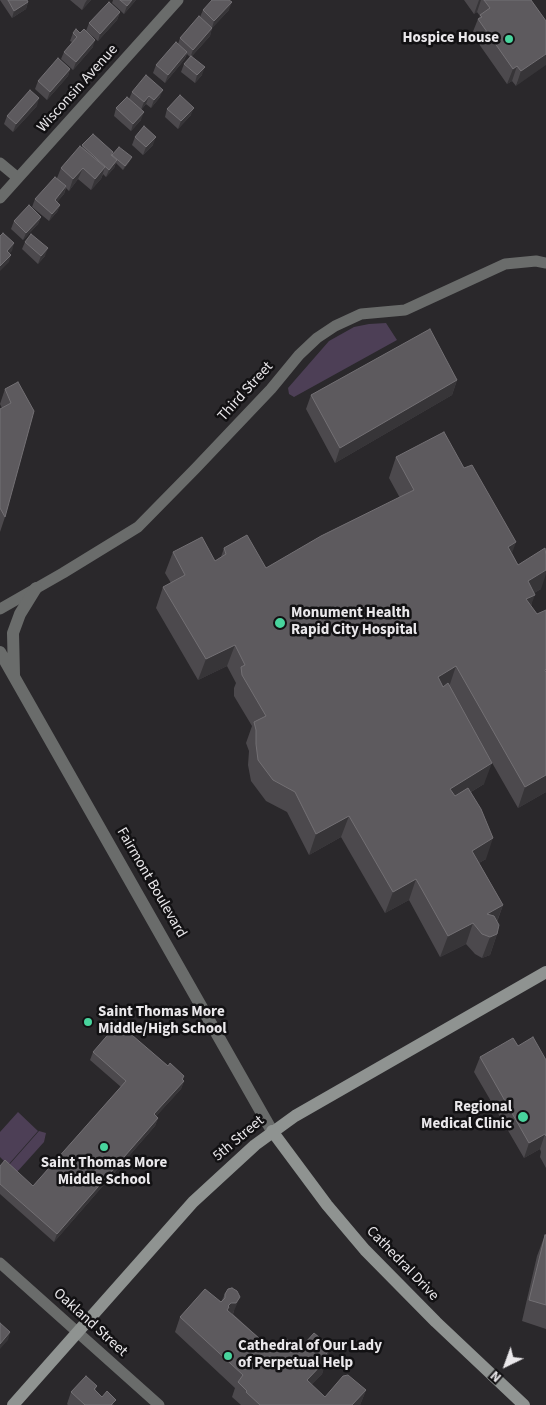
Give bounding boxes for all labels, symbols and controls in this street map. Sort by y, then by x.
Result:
place label: Hospice House [403,30,499,48]
marker: Hospice House [503,33,515,45]
street label: Wisconsin Avenue [34,41,122,137]
street label: Third Street [215,359,277,425]
place label: Monument Health Rapid City Hospital [291,605,417,640]
marker: Monument Health Rapid City Hospital [273,616,287,630]
street label: Fairmont Boulevard [112,825,190,941]
place label: Saint Thomas More Middle/High School [98,1004,227,1039]
marker: Saint Thomas More Middle/High School [82,1016,94,1028]
place label: Regional Medical Clinic [421,1099,512,1134]
marker: Regional Medical Clinic [516,1110,530,1124]
street label: 5th Street [210,1112,268,1166]
marker: Saint Thomas More Middle School [98,1141,110,1153]
place label: Saint Thomas More Middle School [41,1155,167,1190]
street label: Cathedral Drive [362,1223,442,1305]
street label: Oakland Street [49,1285,131,1361]
place label: Cathedral of Our Lady of Perpetual Help [238,1338,382,1373]
north arrow [481,1340,531,1390]
marker: Cathedral of Our Lady of Perpetual Help [222,1350,234,1362]
text: N [486,1366,506,1387]

